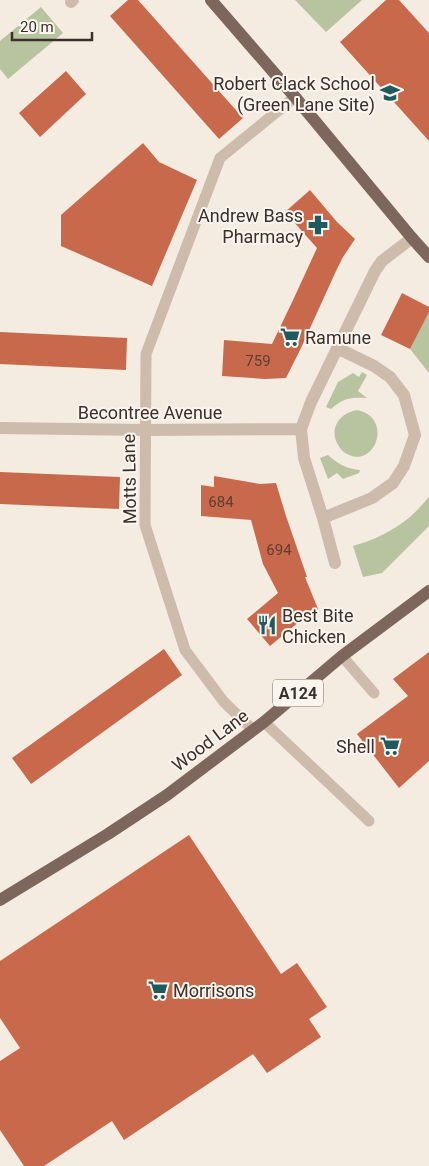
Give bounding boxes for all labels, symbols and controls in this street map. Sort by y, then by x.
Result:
scale bar [12,10,92,42]
text: 20 m [20,18,54,36]
place label: Robert Clack School (Green Lane Site) [213,73,375,116]
school or university icon: Robert Clack School (Green Lane Site) [379,82,401,104]
place label: Andrew Bass Pharmacy [198,205,303,247]
pharmacy icon: Andrew Bass Pharmacy [307,214,329,236]
supermarket icon: Ramune [279,326,301,348]
place label: Ramune [305,327,371,348]
house number: 759 [245,352,271,370]
street label: Becontree Avenue [78,402,222,423]
street label: Motts Lane [118,434,140,524]
house number: 684 [208,493,234,511]
house number: 694 [266,541,292,559]
place label: Best Bite Chicken [282,605,353,647]
restaurant icon: Best Bite Chicken [256,614,278,636]
road number: A124 [273,680,323,706]
street label: Wood Lane [168,705,252,775]
supermarket icon: Shell [379,735,401,757]
place label: Shell [336,736,375,757]
supermarket icon: Morrisons [147,979,169,1001]
place label: Morrisons [173,980,254,1001]

